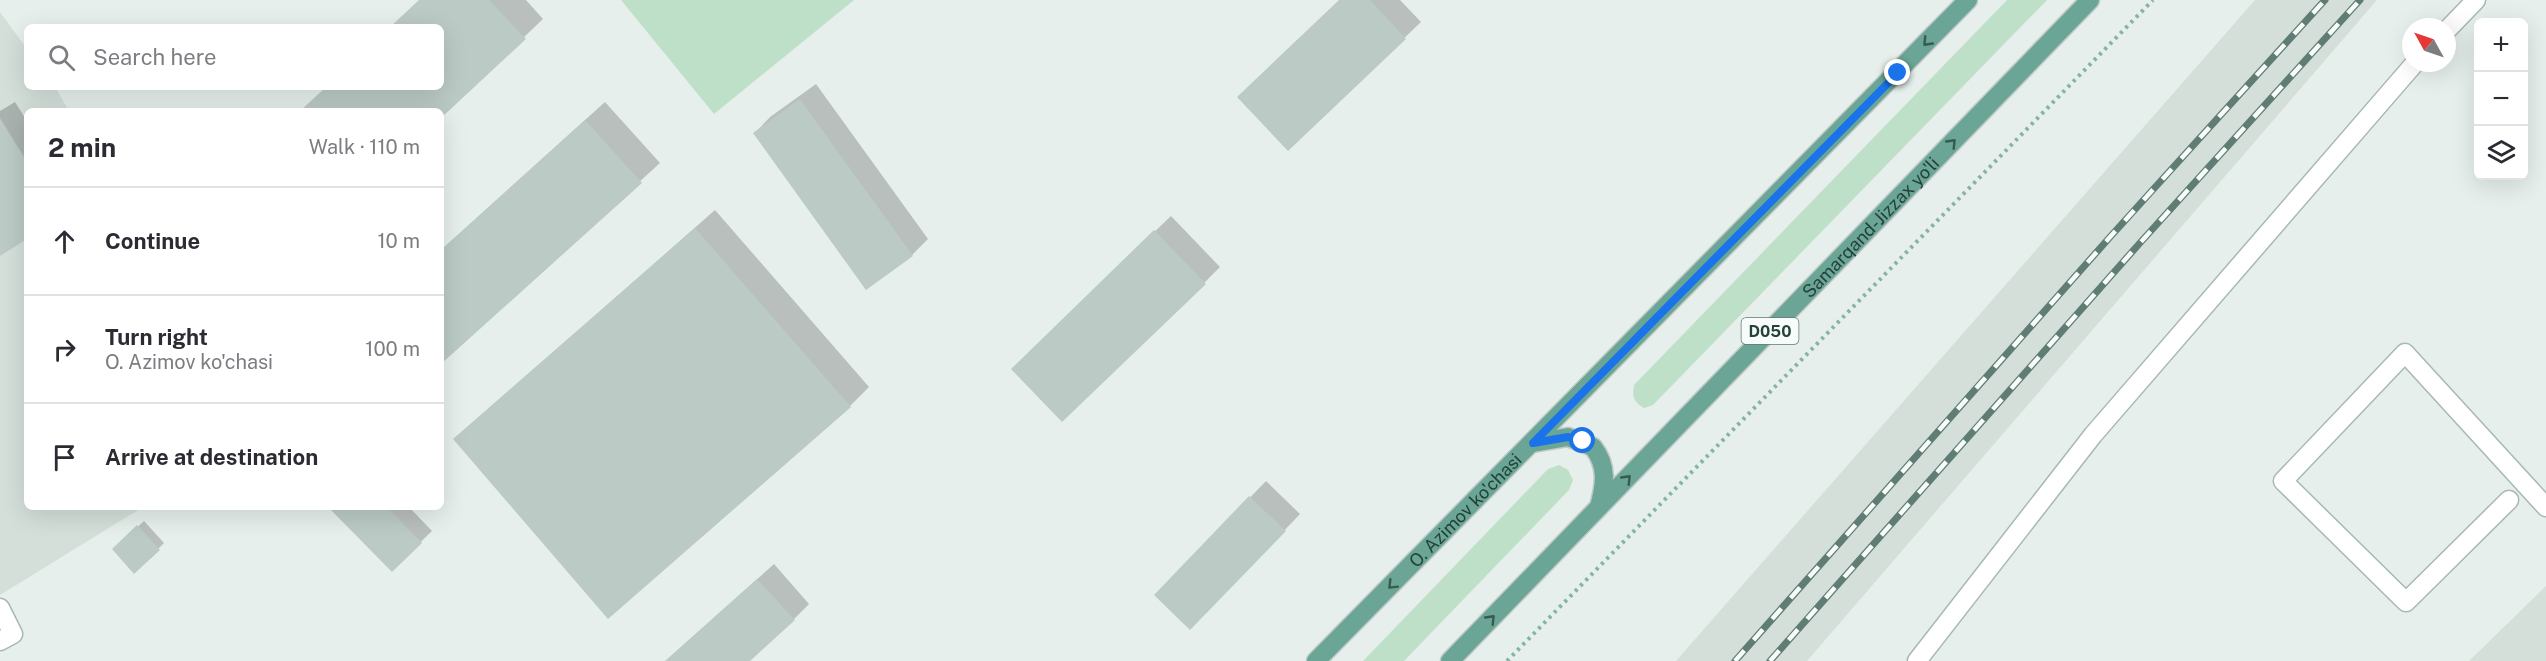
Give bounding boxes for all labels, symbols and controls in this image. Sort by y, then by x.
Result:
north arrow [2402,18,2456,72]
map controls [2474,18,2528,180]
button: + [2474,18,2528,72]
search box [24,24,444,90]
one-way arrow [1924,35,1935,46]
icon: search [45,41,78,74]
text: Search here [93,44,217,70]
route end [1884,59,1910,85]
button: − [2474,72,2528,126]
button: layers [2474,126,2528,180]
text: 2 min [48,132,116,163]
text: Walk · 110 m [309,135,420,159]
one-way arrow [1945,139,1956,149]
street label: Samarqand-Jizzax yo'li [1797,152,1943,302]
icon: ahead [48,225,81,258]
text: Continue [105,228,200,254]
text: 10 m [377,229,420,253]
road number: D050 [1742,318,1798,344]
text: Turn right [105,324,208,350]
icon: right [48,333,81,366]
text: 100 m [365,337,420,361]
text: O. Azimov ko'chasi [105,350,273,374]
route start [1569,427,1595,453]
icon: arrive [48,441,81,474]
text: Arrive at destination [105,444,318,470]
street label: O. Azimov ko'chasi [1404,449,1525,571]
one-way arrow [1619,476,1630,487]
one-way arrow [1388,578,1399,588]
one-way arrow [1483,616,1494,627]

